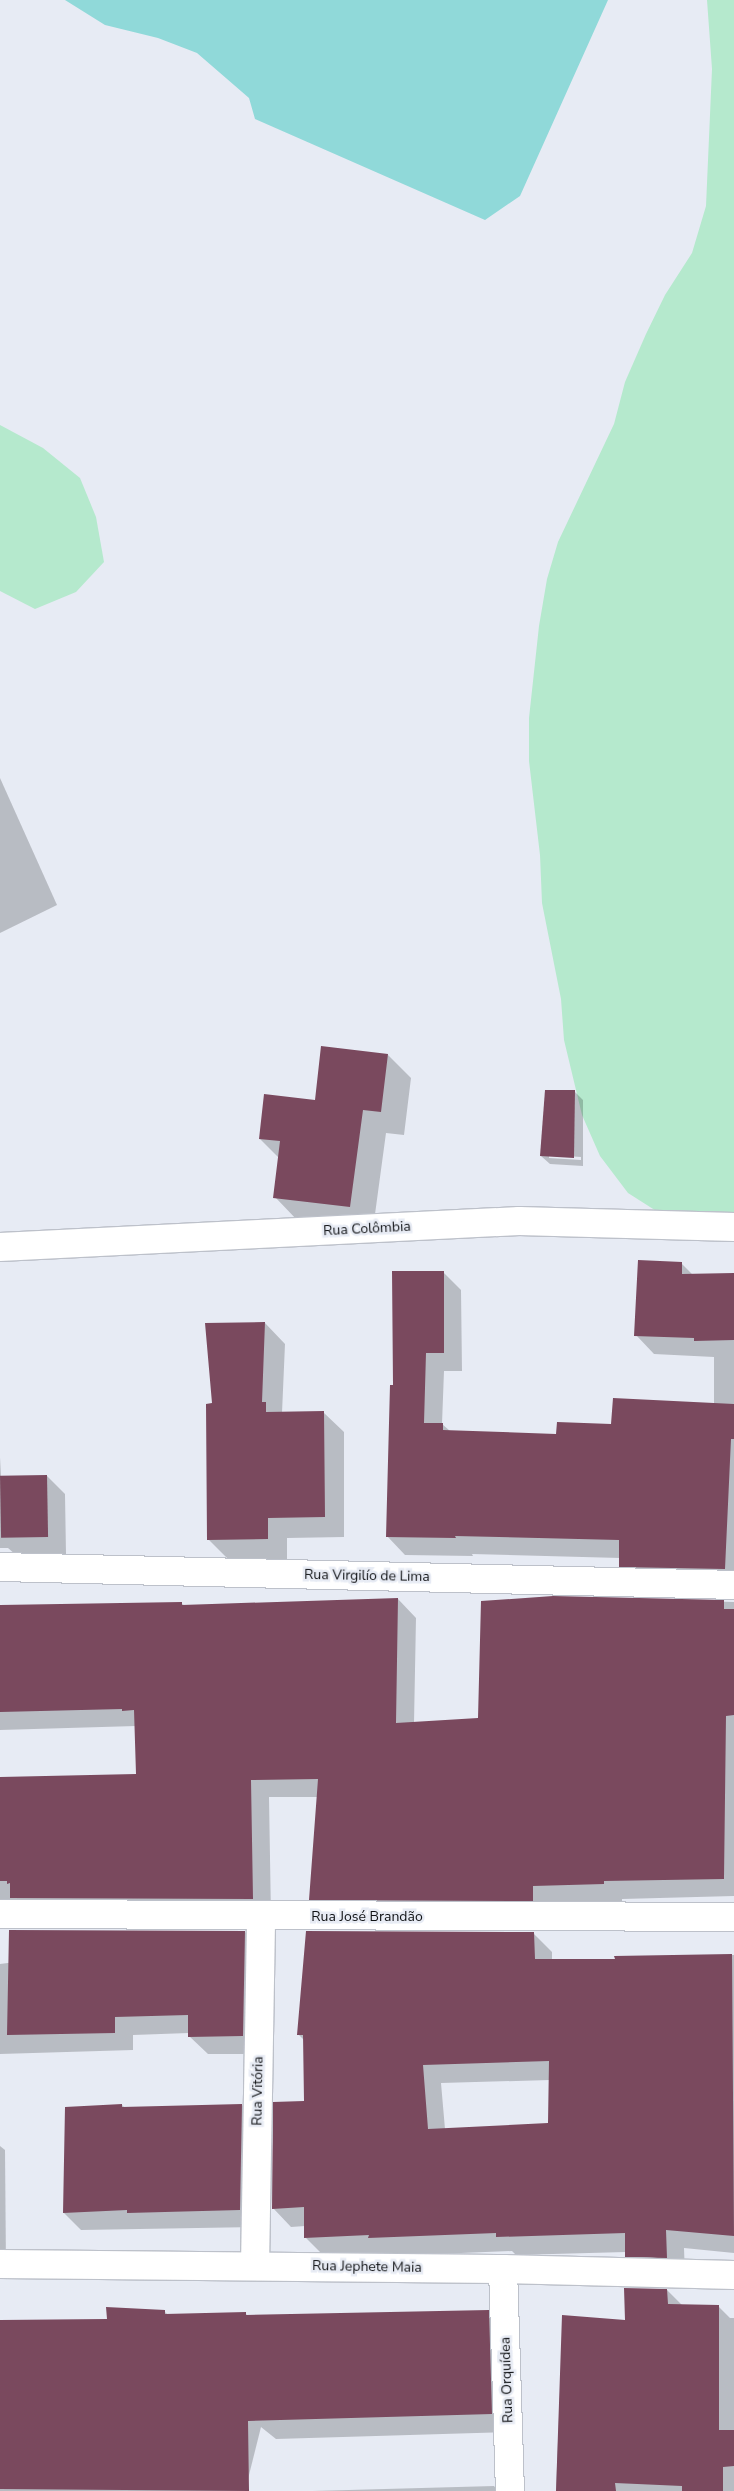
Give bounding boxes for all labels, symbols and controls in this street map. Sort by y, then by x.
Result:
street label: Rua Colômbia [323,1218,411,1240]
street label: Rua Virgilío de Lima [304,1567,430,1585]
street label: Rua José Brandão [311,1909,423,1925]
street label: Rua Vitória [249,2056,267,2126]
street label: Rua Jephete Maia [312,2258,422,2276]
street label: Rua Orquídea [497,2337,517,2423]

